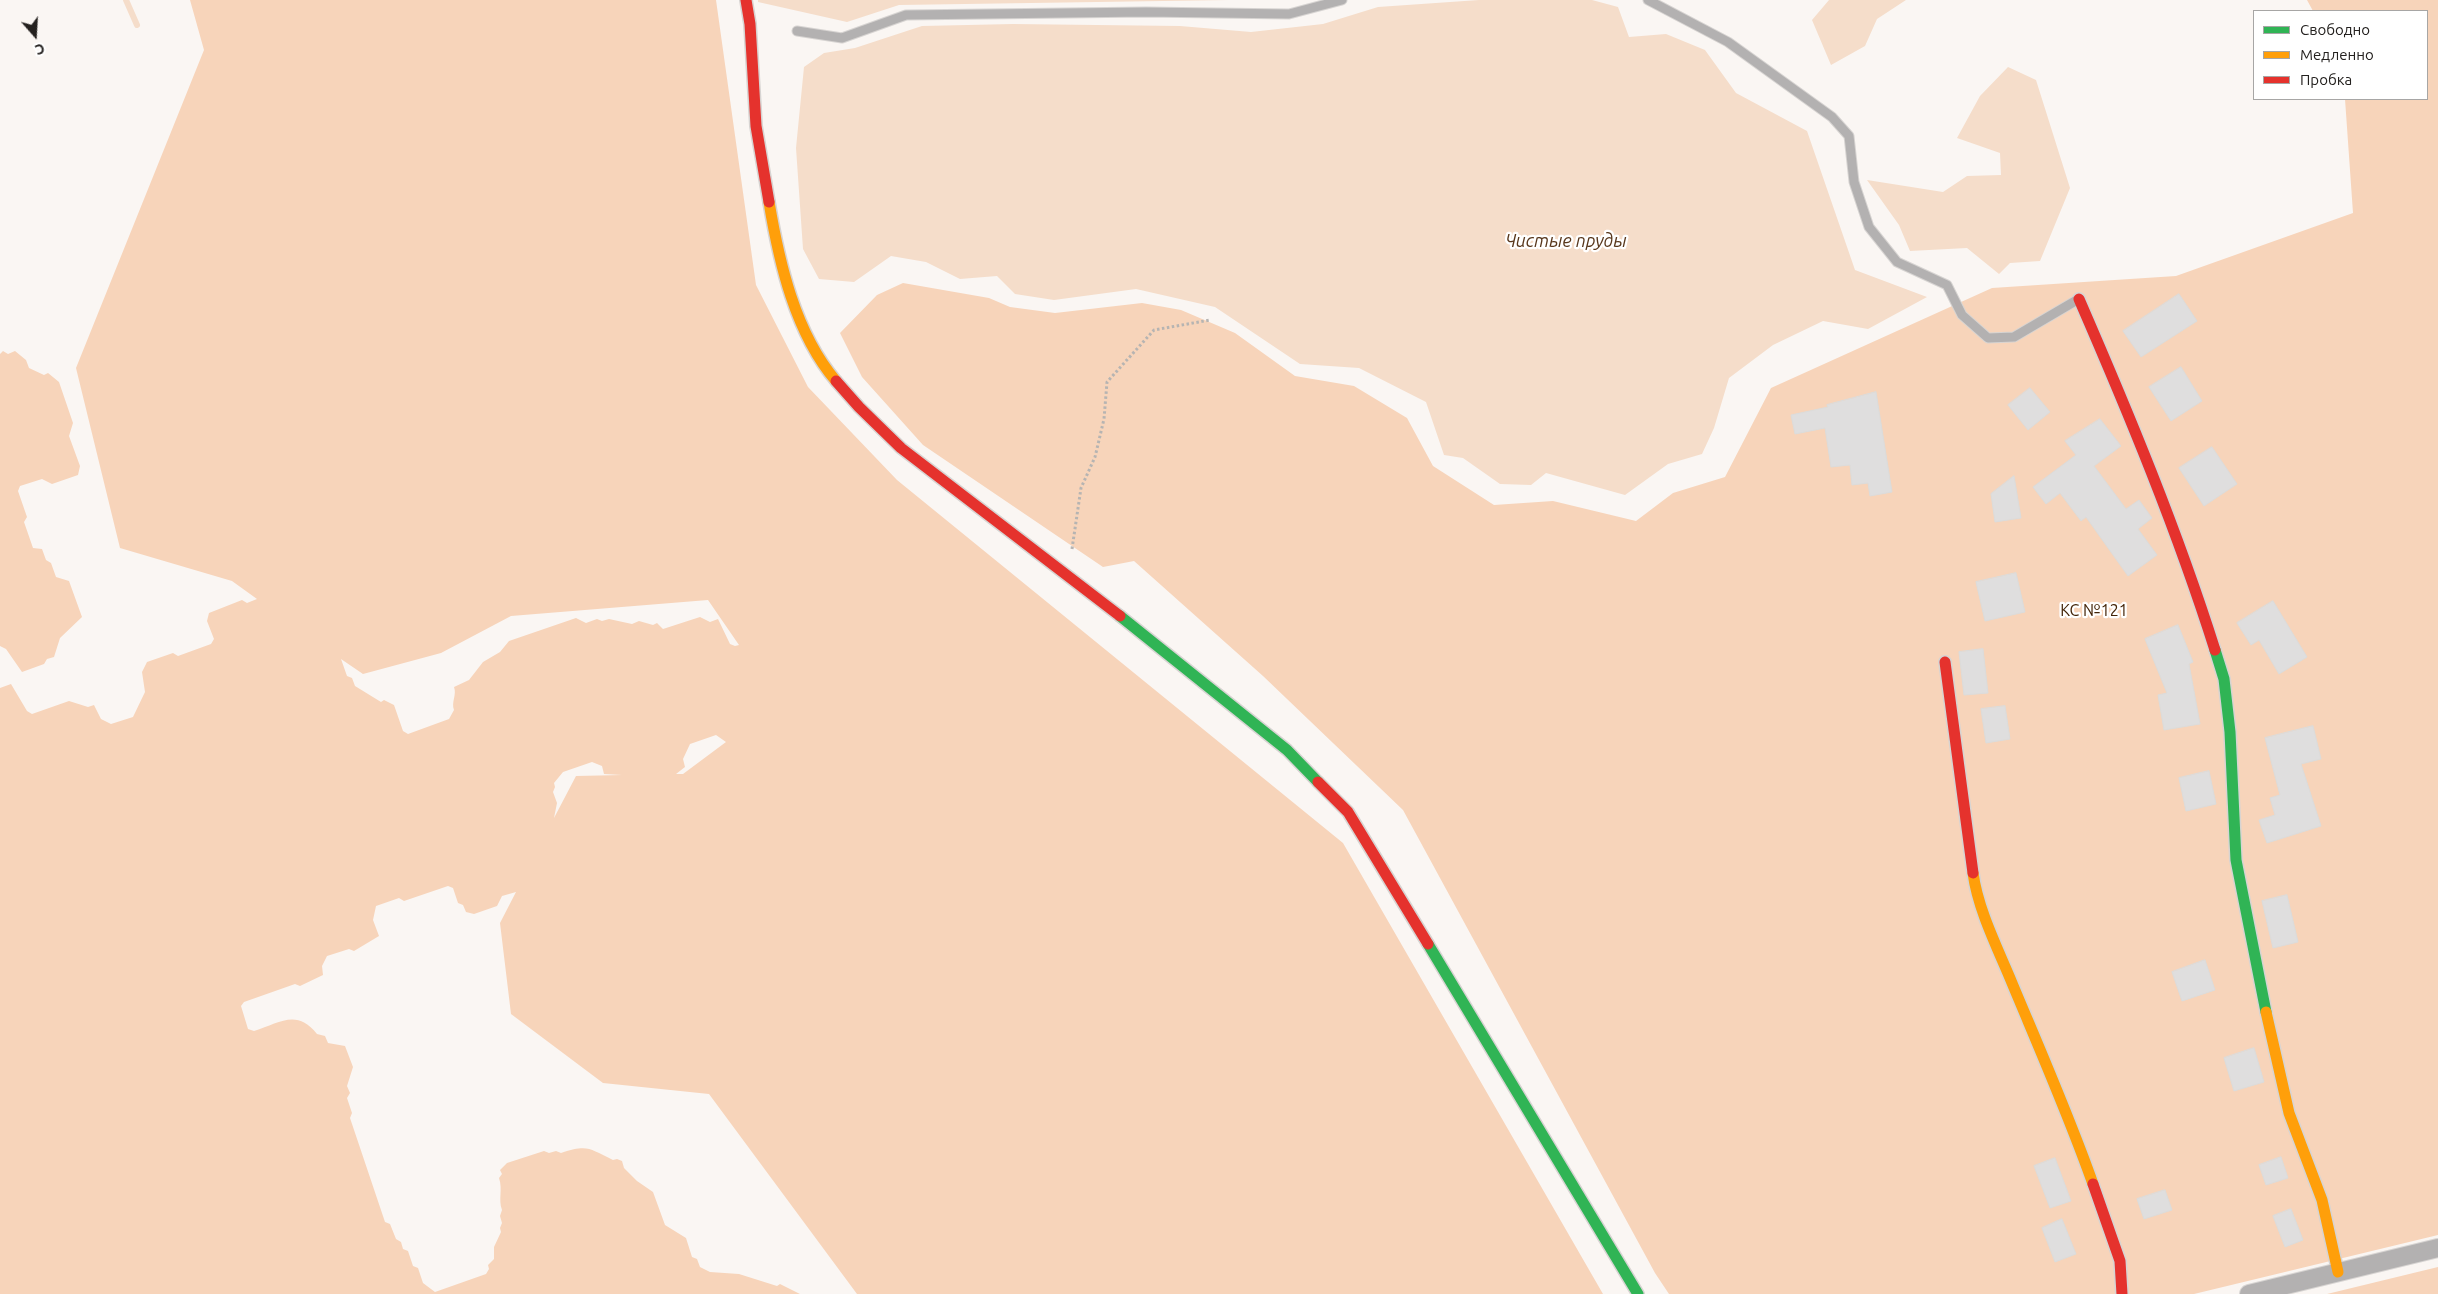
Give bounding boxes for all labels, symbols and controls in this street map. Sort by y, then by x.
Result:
north arrow [10,10,60,60]
legend [2253,10,2428,100]
text: Свободно [2300,21,2370,38]
text: С [33,40,47,58]
text: Медленно [2300,46,2374,63]
text: Пробка [2300,71,2352,88]
water label: Чистые пруды [1505,230,1627,252]
park label: КС №121 [2060,601,2128,621]

